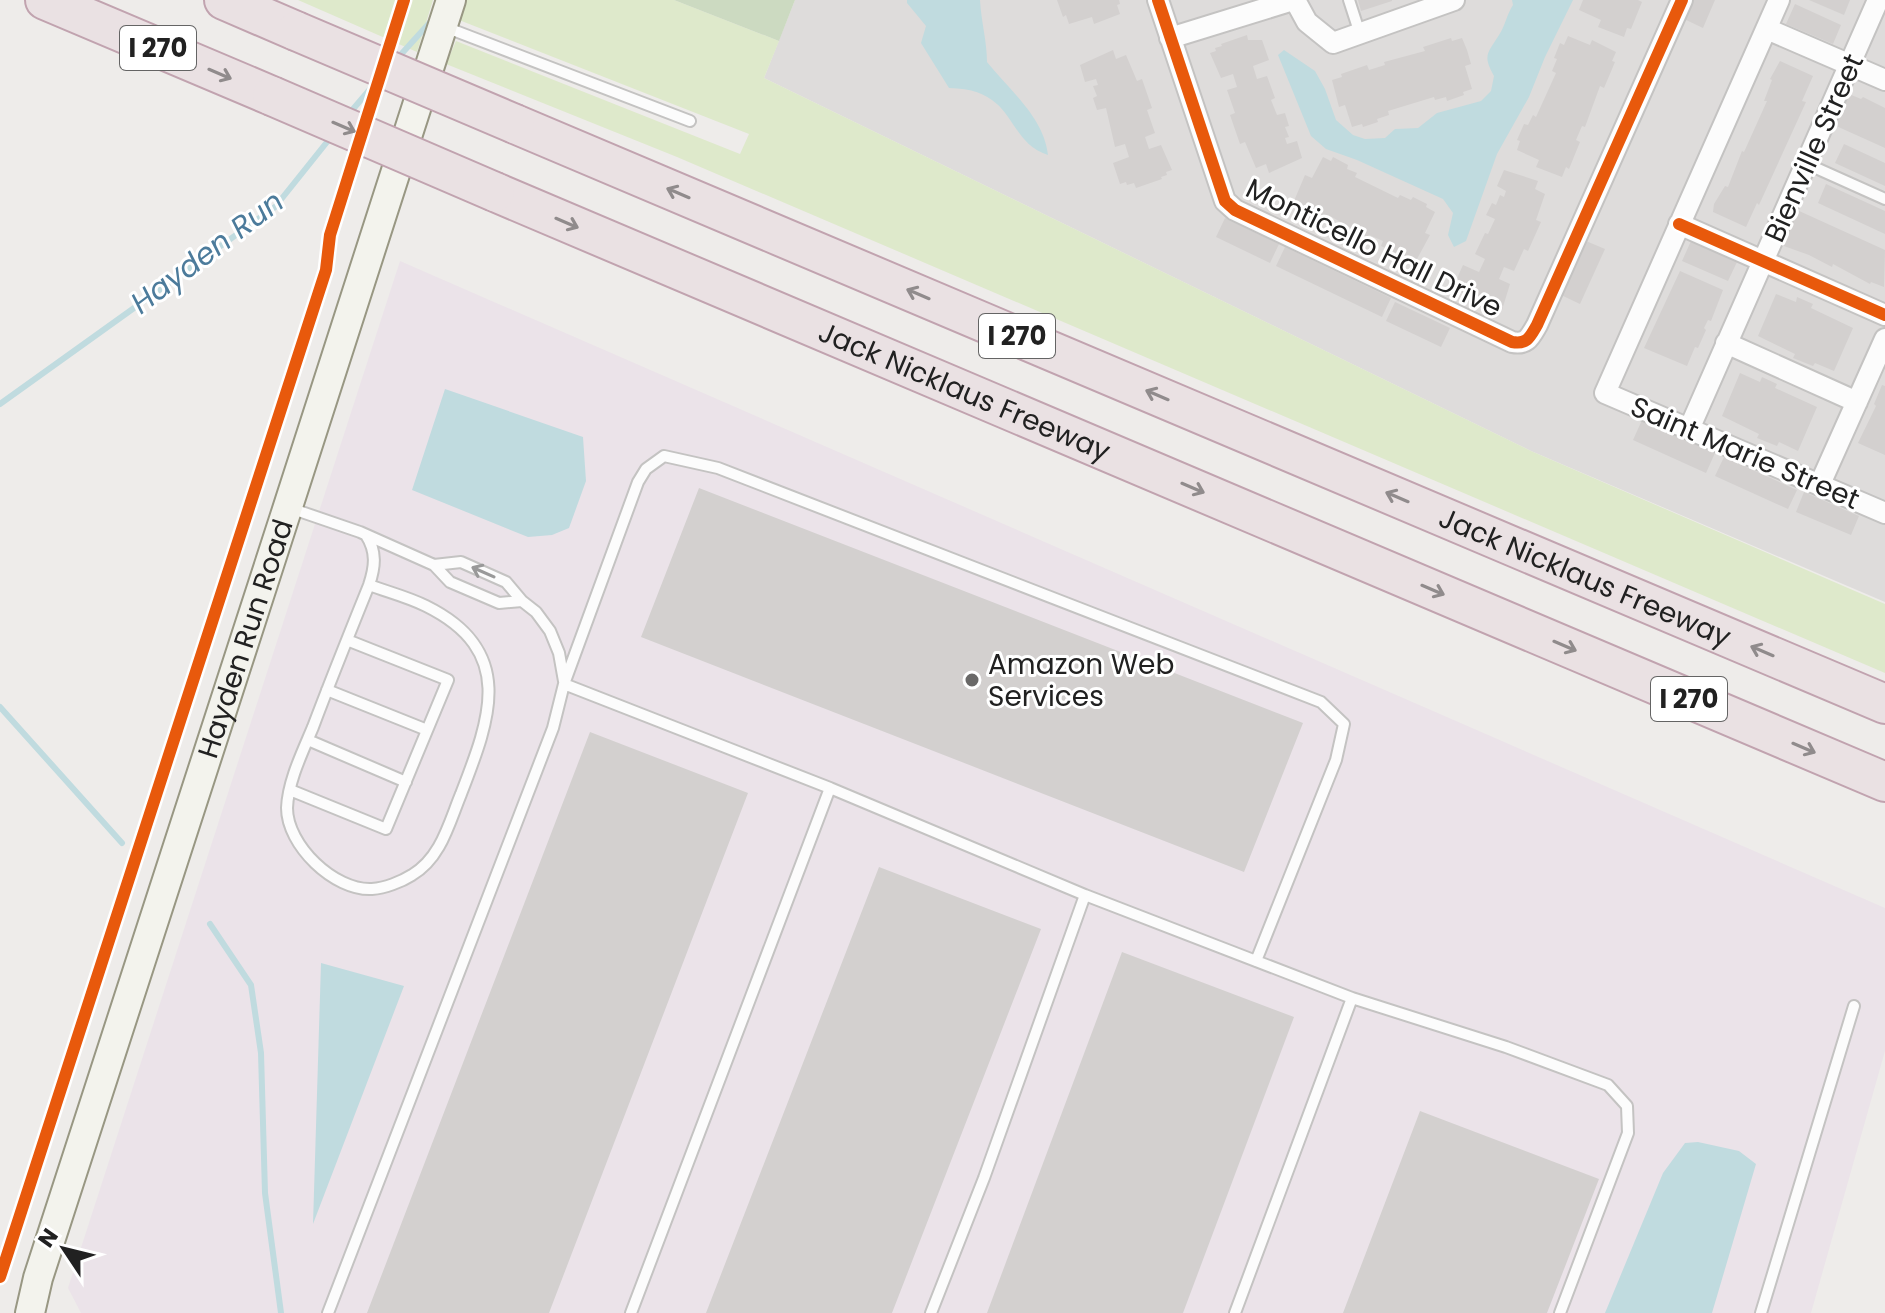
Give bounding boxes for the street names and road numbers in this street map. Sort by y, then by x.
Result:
road number: I 270 [120,26,196,70]
street label: Bienville Street [1755,48,1873,248]
street label: Monticello Hall Drive [1239,169,1509,327]
street label: Jack Nicklaus Freeway [813,312,1117,471]
road number: I 270 [979,314,1055,358]
street label: Saint Marie Street [1625,387,1865,519]
street label: Jack Nicklaus Freeway [1433,498,1737,656]
street label: Hayden Run Road [188,514,302,763]
road number: I 270 [1651,677,1727,721]

